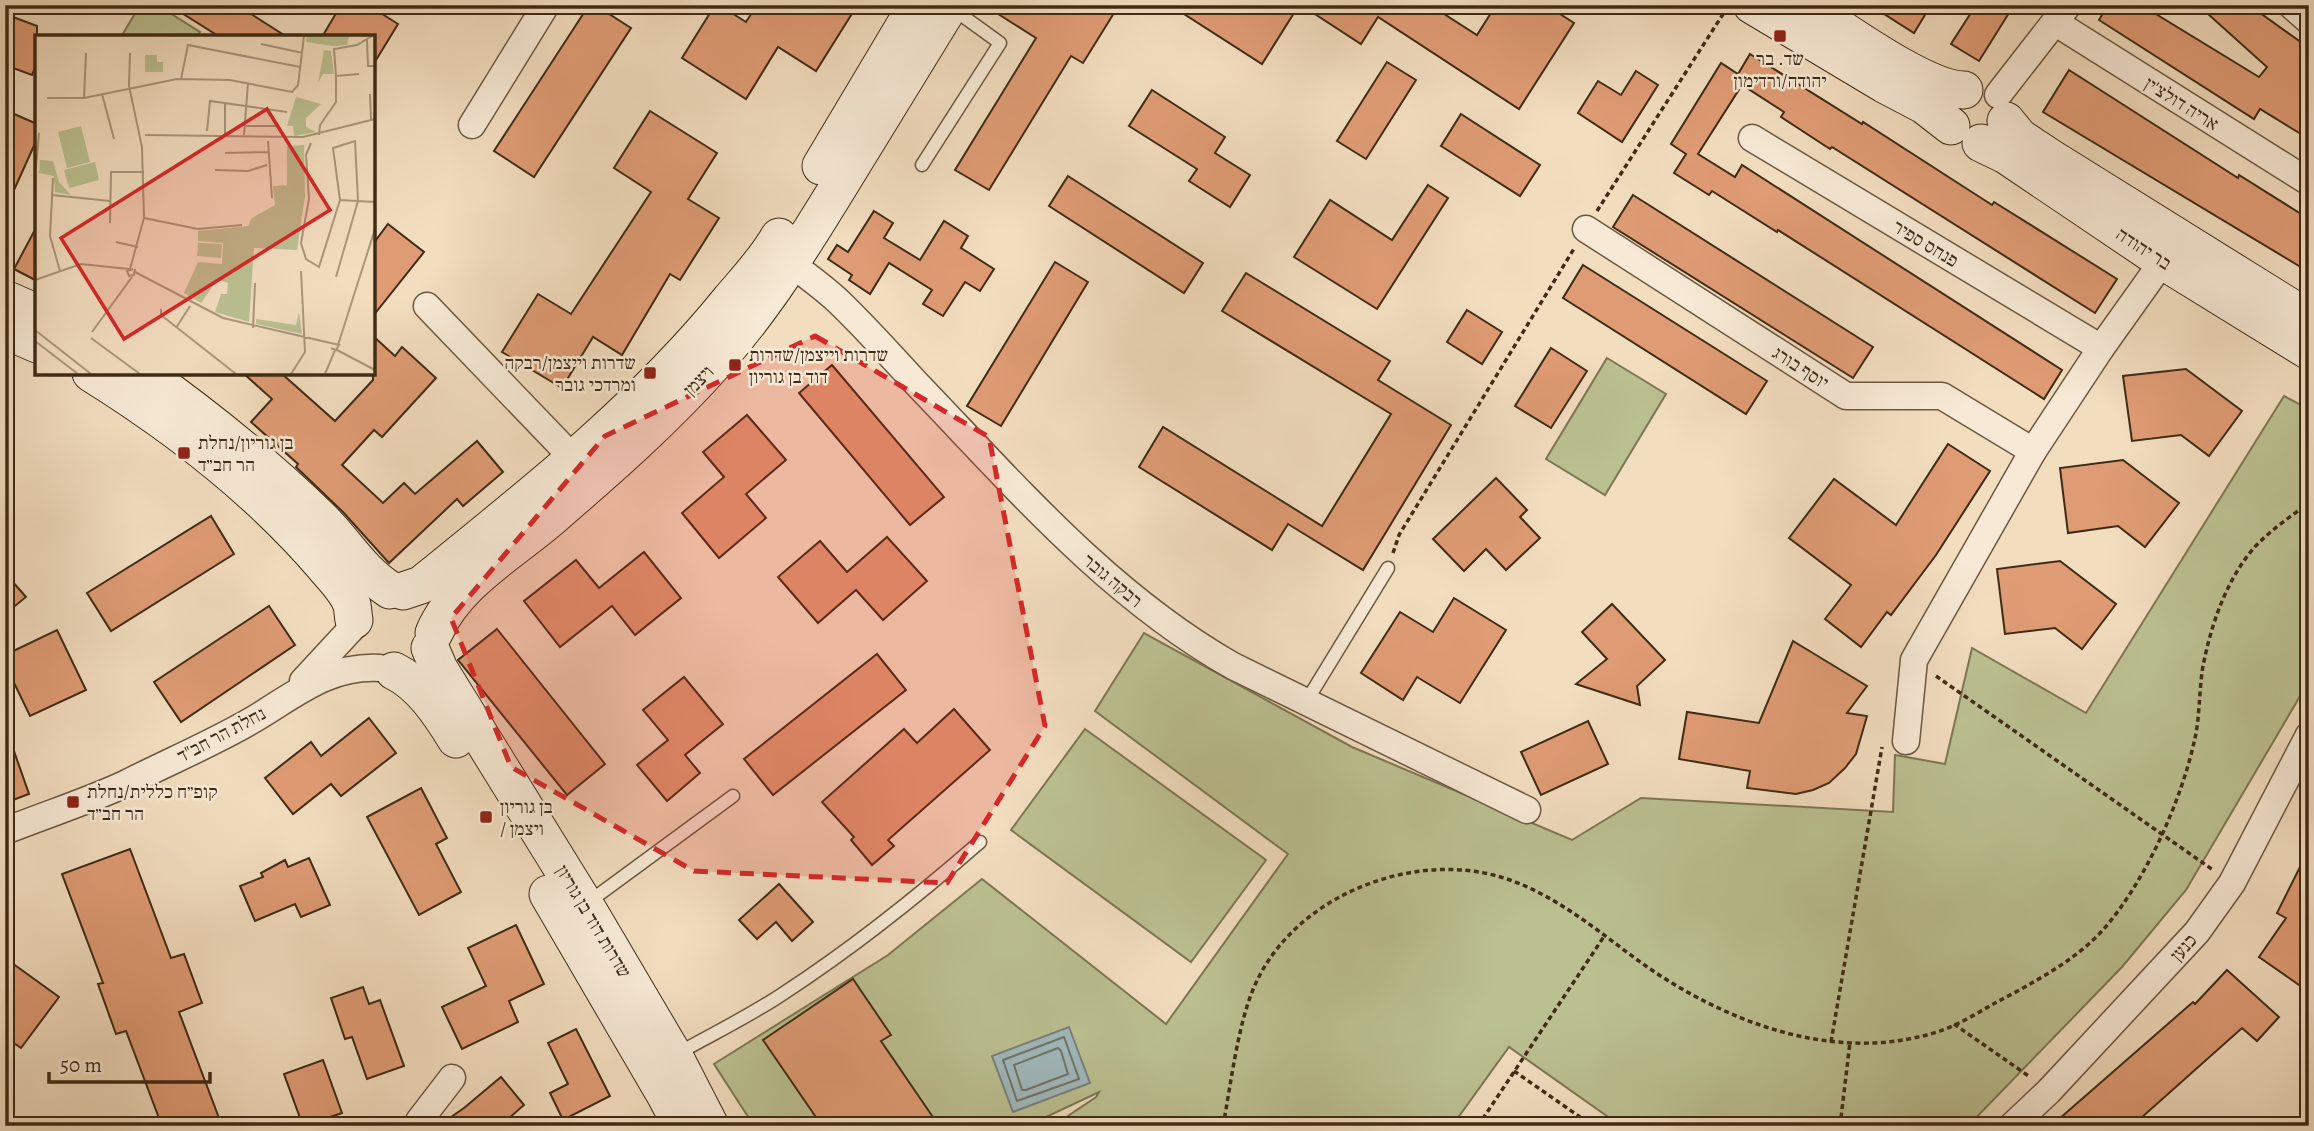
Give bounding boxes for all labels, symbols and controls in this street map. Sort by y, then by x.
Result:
marker: שד. בר יהודה/ורדימון [1772,28,1788,44]
inset map [35,35,374,374]
place label: שד. בר יהודה/ורדימון [1733,46,1827,94]
street label: אריה דולצ'ין [2139,71,2224,137]
street label: פנחס ספיר [1888,214,1963,274]
street label: בר יהודה [2111,221,2176,276]
street label: יוסף בורג [1767,340,1834,396]
place label: שדרות וייצמן/שדרות דוד בן גוריון [749,342,888,390]
place label: שדרות וייצמן/רבקה ומרדכי גובר [504,350,636,398]
marker: שדרות וייצמן/שדרות דוד בן גוריון [727,357,743,373]
street label: ויצמן [678,359,720,402]
marker: שדרות וייצמן/רבקה ומרדכי גובר [642,365,658,381]
place label: בן גוריון/נחלת הר חב״ד [198,430,294,478]
marker: בן גוריון/נחלת הר חב״ד [176,445,192,461]
street label: רבקה גובר [1077,548,1148,614]
street label: נחלת הר חב"ד [173,701,270,769]
place label: קופ״ח כללית/נחלת הר חב״ד [87,779,218,827]
marker: קופ״ח כללית/נחלת הר חב״ד [65,794,81,810]
place label: בן גוריון / ויצמן [500,794,553,842]
marker: בן גוריון / ויצמן [478,809,494,825]
street label: שדרות דוד בן גוריון [549,860,637,983]
street label: כנען [2164,928,2203,967]
scale bar [49,1040,210,1084]
text: 50 m [60,1051,102,1079]

